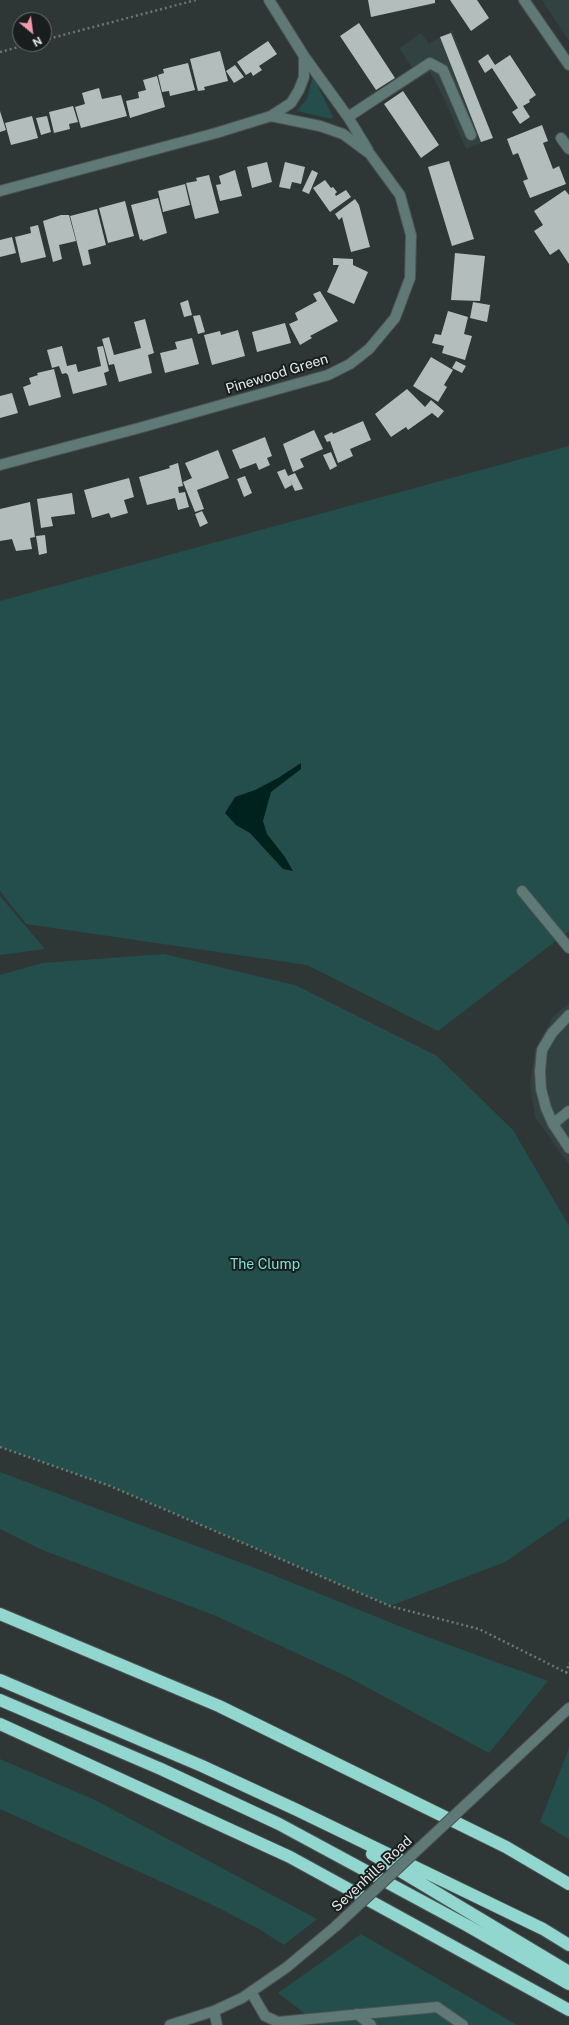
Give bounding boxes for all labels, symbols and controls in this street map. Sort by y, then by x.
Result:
north arrow [12,12,52,52]
text: N [31,34,44,49]
street label: Pinewood Green [224,350,330,398]
park label: The Clump [230,1257,300,1273]
street label: Sevenhills Road [328,1833,416,1915]

